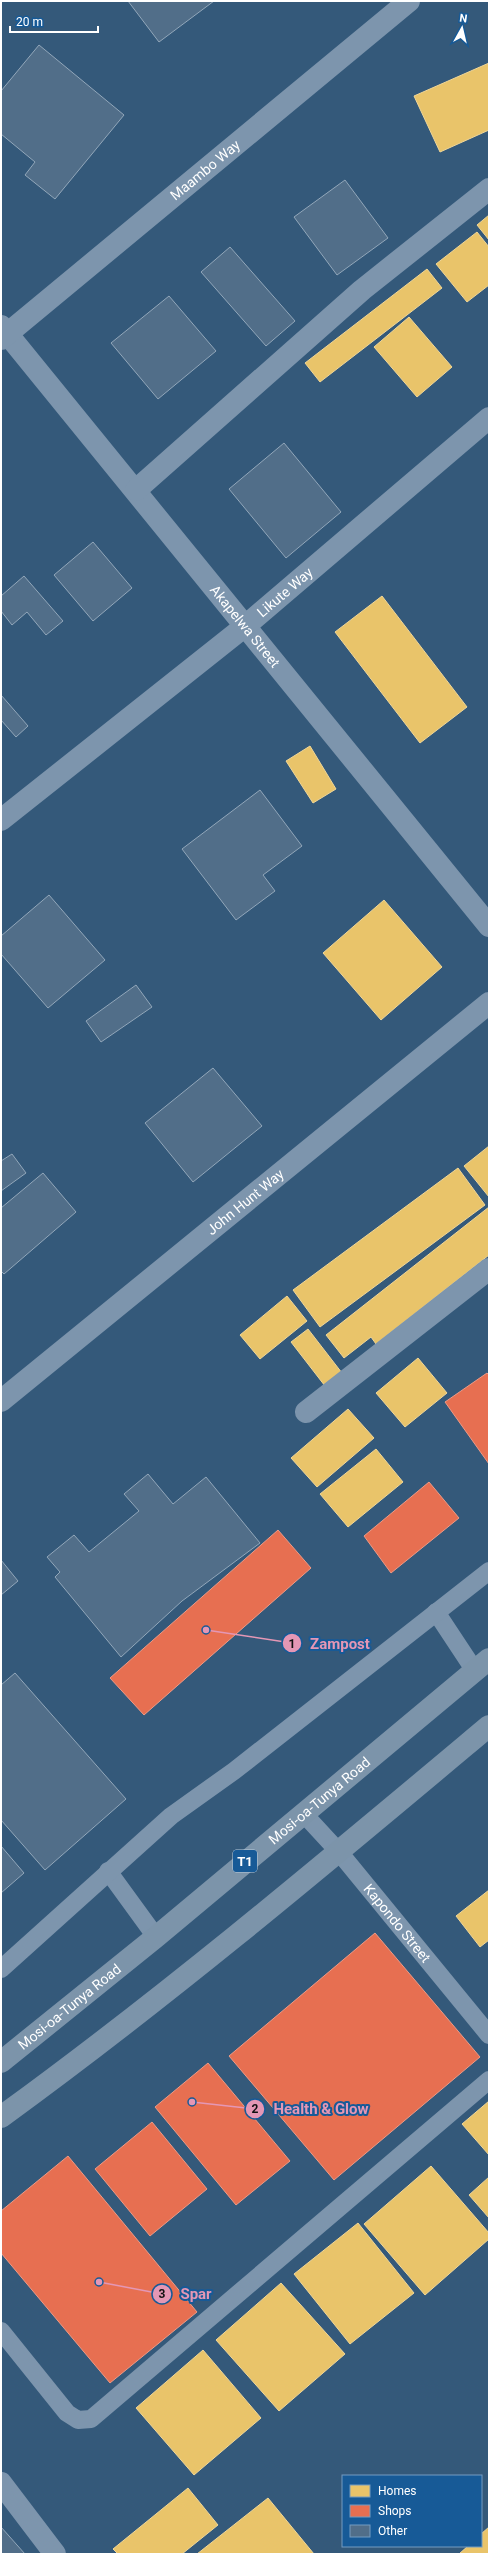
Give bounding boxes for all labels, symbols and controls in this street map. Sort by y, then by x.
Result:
scale bar [10,8,98,34]
north arrow [442,8,482,48]
text: N [459,12,468,26]
text: 20 m [16,15,43,29]
street label: Maambo Way [167,136,243,203]
street label: Likute Way [254,564,316,620]
street label: Akapelwa Street [207,582,284,671]
street label: John Hunt Way [203,1166,287,1238]
callout: Zampost [282,1630,378,1657]
text: Zampost [310,1635,370,1653]
text: 1 [289,1637,295,1651]
street label: Mosi-oa-Tunya Road [265,1754,373,1847]
road number: T1 [233,1850,257,1872]
street label: Kapondo Street [361,1881,434,1966]
street label: Mosi-oa-Tunya Road [15,1961,124,2053]
callout: Health & Glow [245,2096,377,2123]
text: Health & Glow [273,2100,369,2118]
text: 2 [252,2102,259,2116]
callout: Spar [152,2280,220,2307]
text: Spar [180,2285,212,2303]
text: 3 [159,2287,166,2301]
legend [342,2475,482,2547]
text: Homes [378,2484,416,2498]
text: Shops [378,2504,412,2518]
text: Other [378,2524,407,2538]

